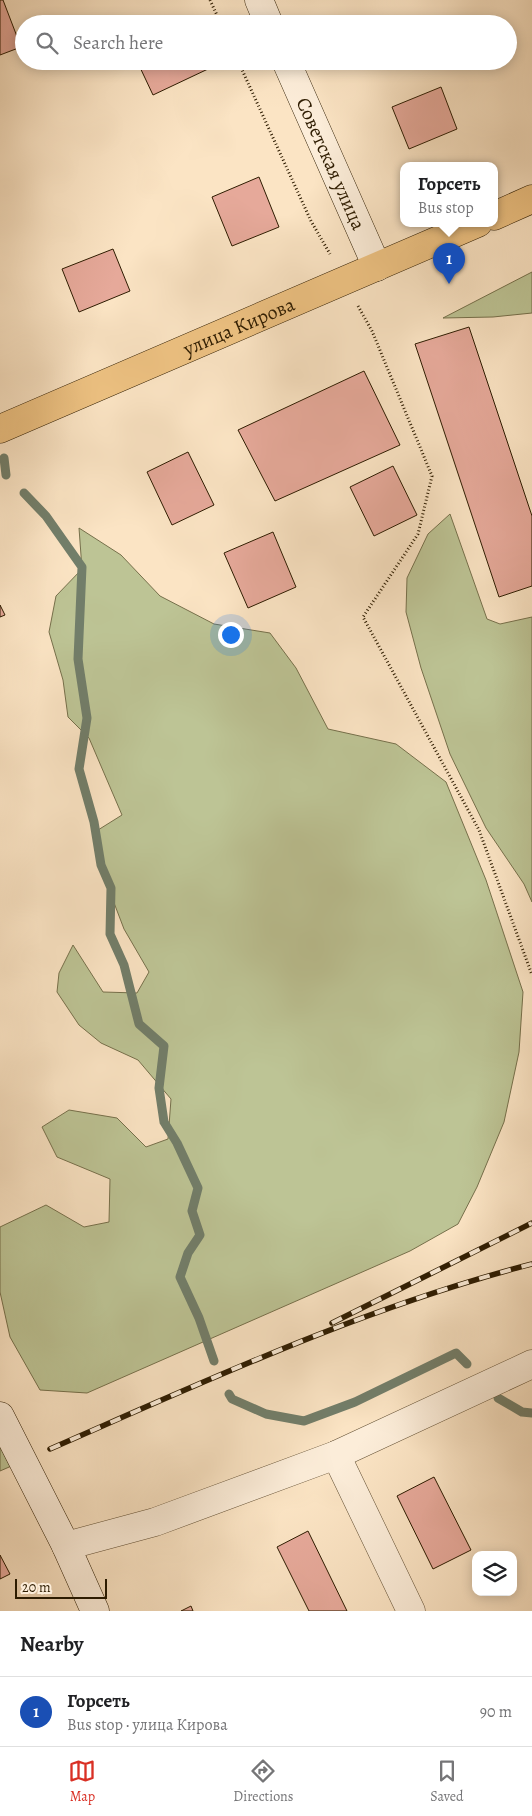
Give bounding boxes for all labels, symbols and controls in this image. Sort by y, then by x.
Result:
search box [15,15,517,70]
icon: search [33,29,61,57]
text: Search here [73,30,163,56]
street label: Советская улица [290,93,373,235]
popup [400,162,498,227]
text: Горсеть [418,171,480,197]
text: Bus stop [418,197,474,219]
pin: 1 [433,243,465,284]
street label: улица Кирова [178,290,299,362]
your location [218,622,244,648]
map controls [472,1551,517,1596]
button: layers [472,1551,517,1596]
scale bar [15,1576,108,1599]
text: 20 m [22,1578,51,1597]
text: Nearby [20,1630,83,1658]
text: Горсеть [67,1688,130,1714]
text: 1 [33,1701,39,1723]
text: 90 m [480,1701,512,1723]
text: Bus stop · улица Кирова [67,1714,228,1736]
tab: Map [68,1757,96,1806]
tab: Directions [233,1757,293,1806]
tab: Saved [430,1757,464,1806]

